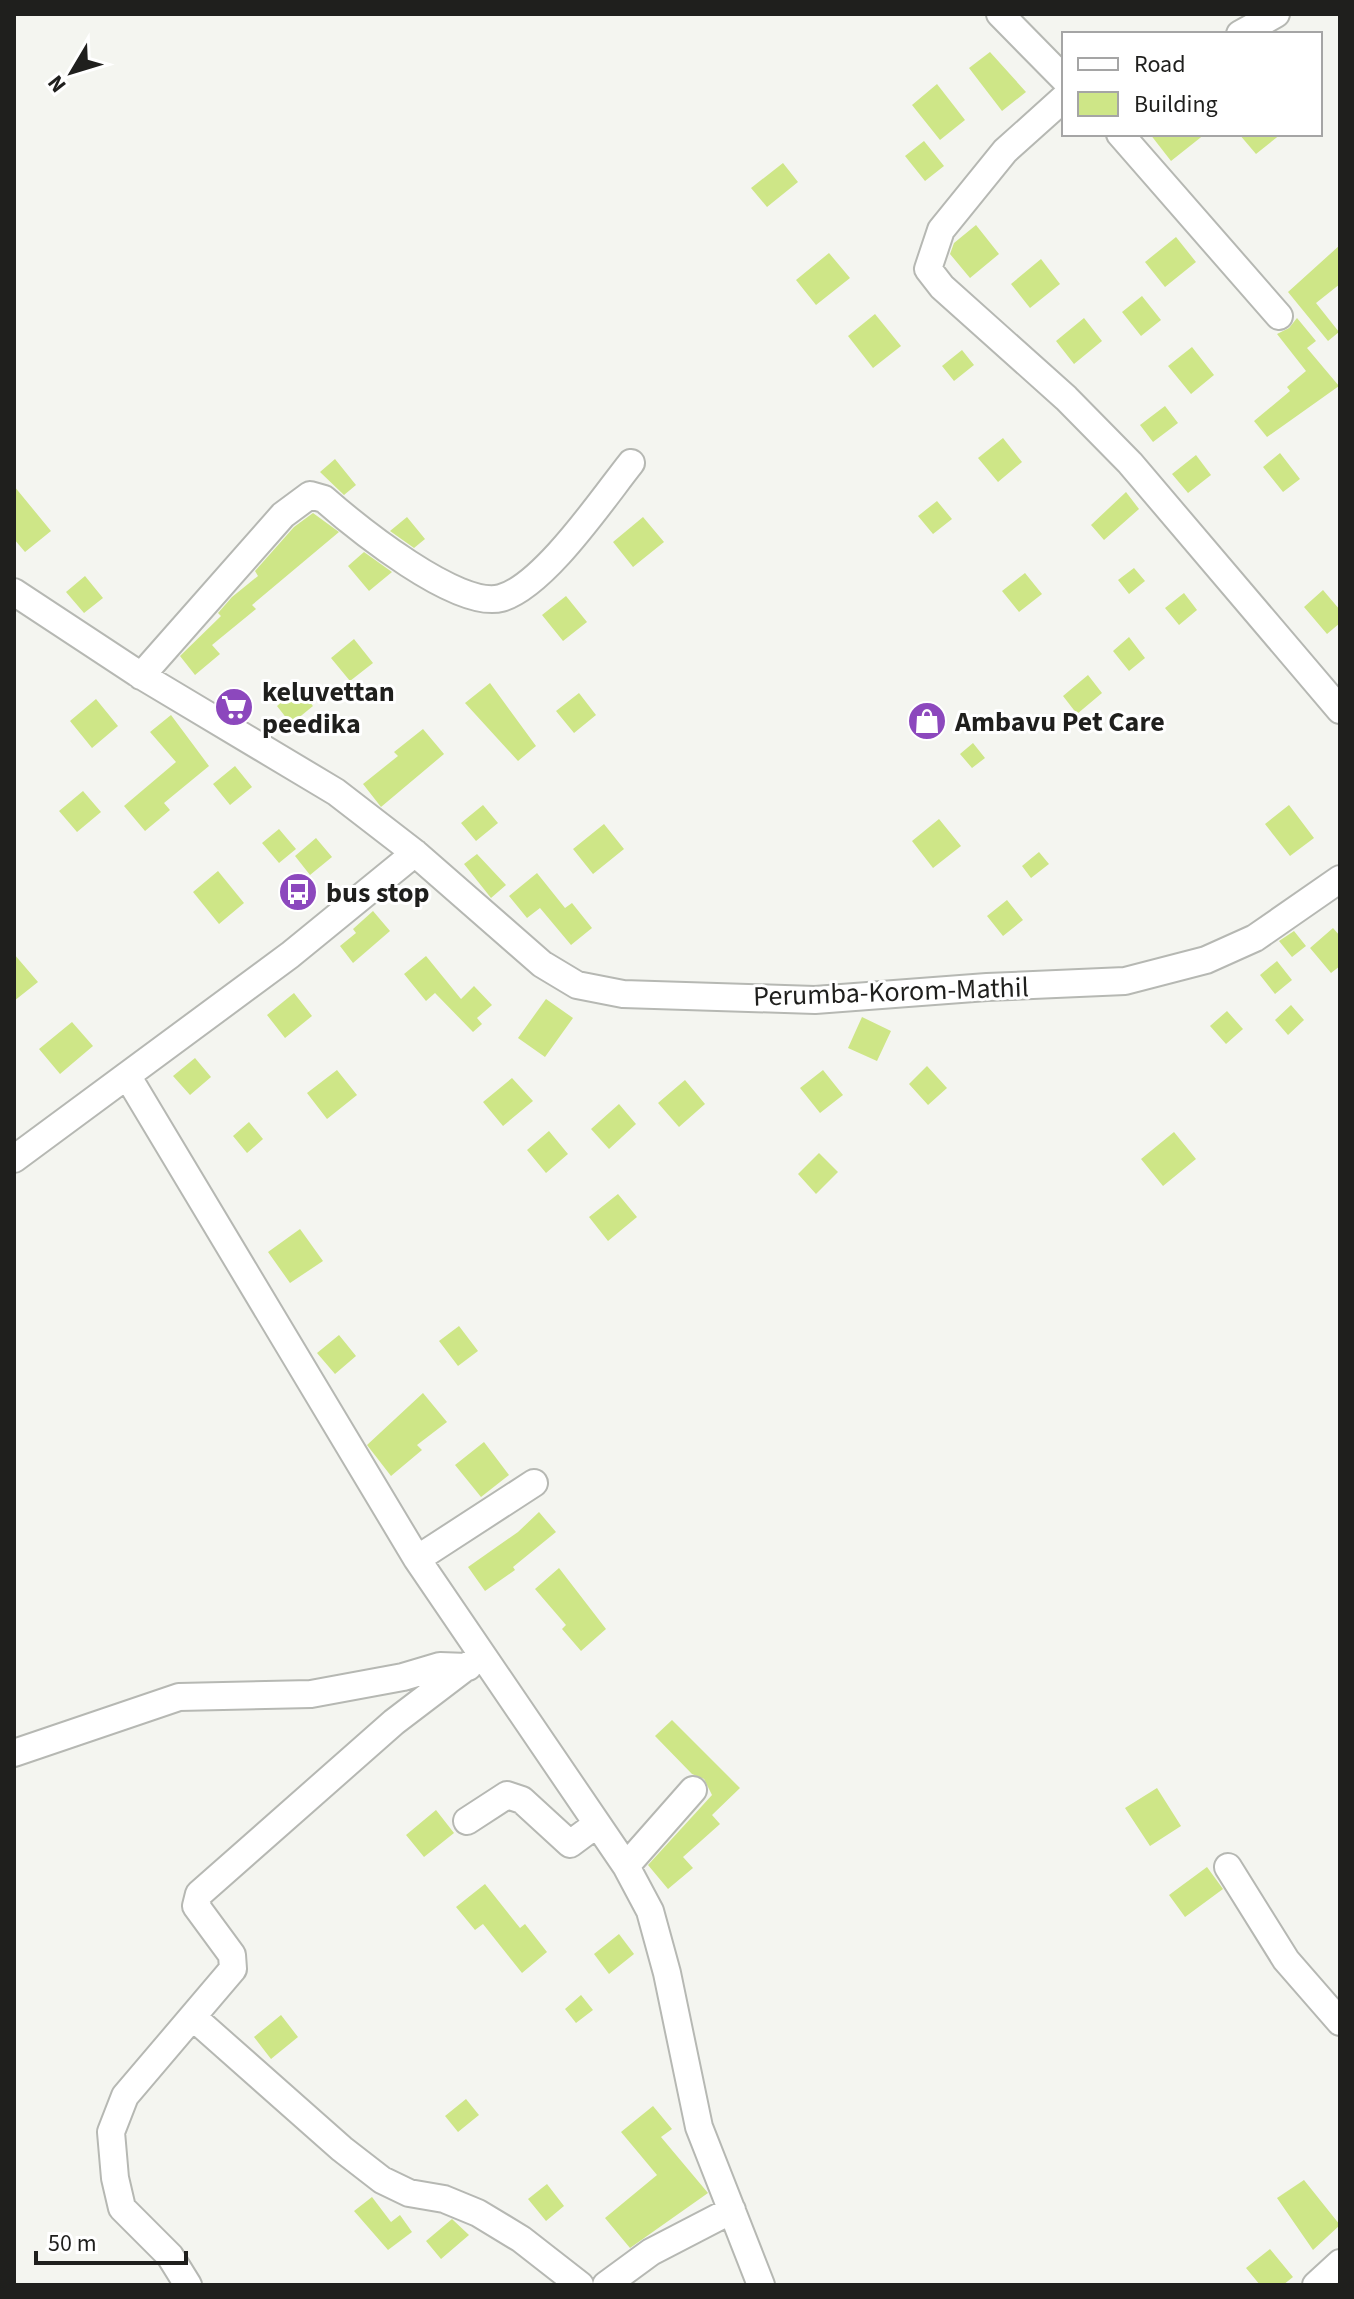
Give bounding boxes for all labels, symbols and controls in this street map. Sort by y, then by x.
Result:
north arrow [32,32,112,112]
legend [1062,32,1322,136]
text: Road [1134,47,1186,82]
text: N [40,68,74,99]
text: Building [1134,87,1218,122]
place label: keluvettan peedika [262,672,395,744]
supermarket icon: keluvettan peedika [213,686,255,728]
shop icon: Ambavu Pet Care [906,700,948,742]
place label: Ambavu Pet Care [954,702,1165,742]
bus stop icon: bus stop [277,871,319,913]
place label: bus stop [326,873,430,913]
street label: Perumba-Korom-Mathil [753,967,1029,1017]
scale bar [36,2215,186,2265]
text: 50 m [48,2226,97,2261]

